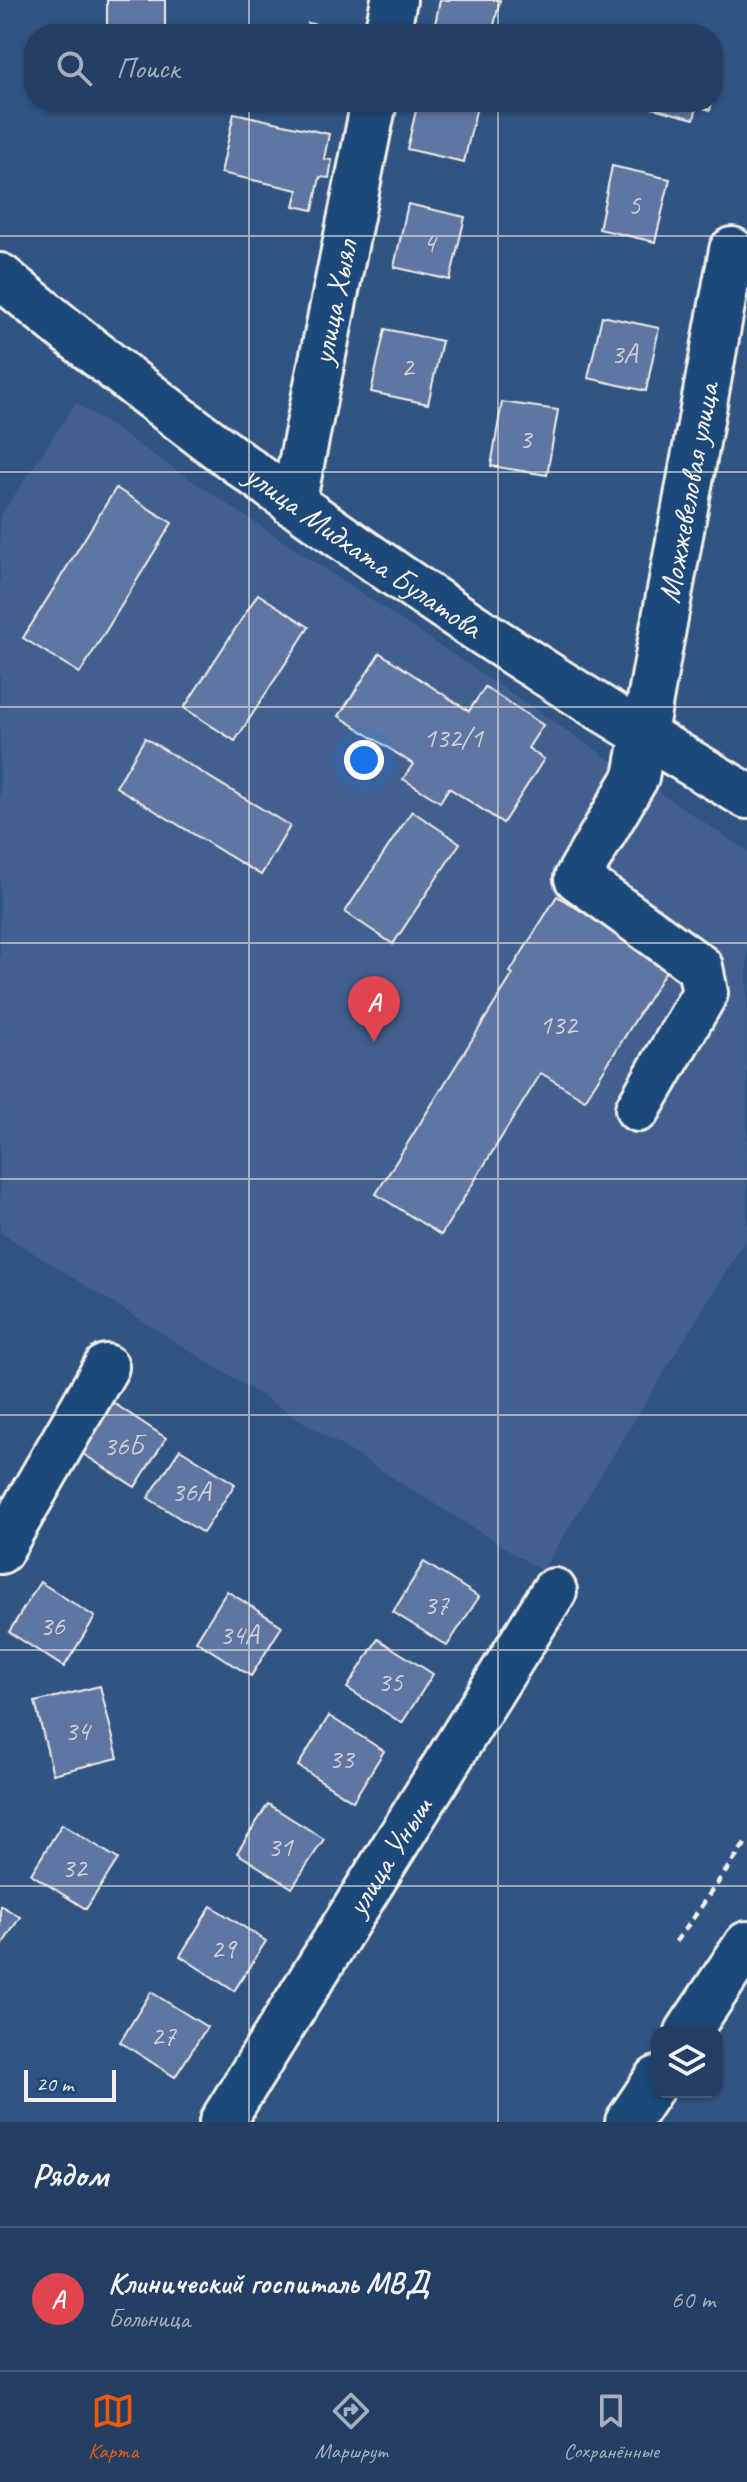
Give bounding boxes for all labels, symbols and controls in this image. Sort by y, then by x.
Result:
search box [24,24,723,112]
icon: search [52,46,96,90]
text: Поиск [116,49,179,87]
house number: 5 [628,187,642,222]
house number: 4 [423,225,438,260]
street label: улица Хыял [301,234,367,370]
house number: 3А [611,336,639,371]
house number: 2 [401,349,416,384]
street label: Можжевеловая улица [648,377,728,606]
house number: 3 [519,421,534,456]
street label: улица Мидхата Булатова [236,453,492,648]
house number: 132/1 [423,720,484,755]
your location [344,740,384,780]
pin: A [348,976,400,1042]
house number: 132 [539,1007,579,1042]
house number: 36Б [103,1428,147,1463]
house number: 36А [171,1474,213,1509]
house number: 37 [423,1587,450,1622]
house number: 36 [39,1608,66,1643]
house number: 34А [219,1617,261,1652]
house number: 35 [377,1664,404,1699]
house number: 34 [64,1713,92,1748]
house number: 33 [328,1741,356,1776]
street label: улица Уныш [335,1788,442,1925]
house number: 31 [267,1829,294,1864]
house number: 32 [61,1850,89,1885]
house number: 29 [210,1931,238,1966]
house number: 27 [150,2018,177,2053]
map controls [651,2026,723,2098]
button: layers [651,2026,723,2098]
scale bar [24,2066,116,2102]
text: 20 m [36,2070,73,2098]
text: Рядом [32,2153,108,2196]
text: Клинический госпиталь МВД [108,2264,429,2302]
text: A [51,2283,65,2316]
text: 60 m [671,2283,715,2316]
text: Больница [108,2302,190,2335]
tab: Карта [88,2389,138,2465]
tab: Маршрут [315,2389,387,2465]
tab: Сохранённые [563,2389,659,2465]

